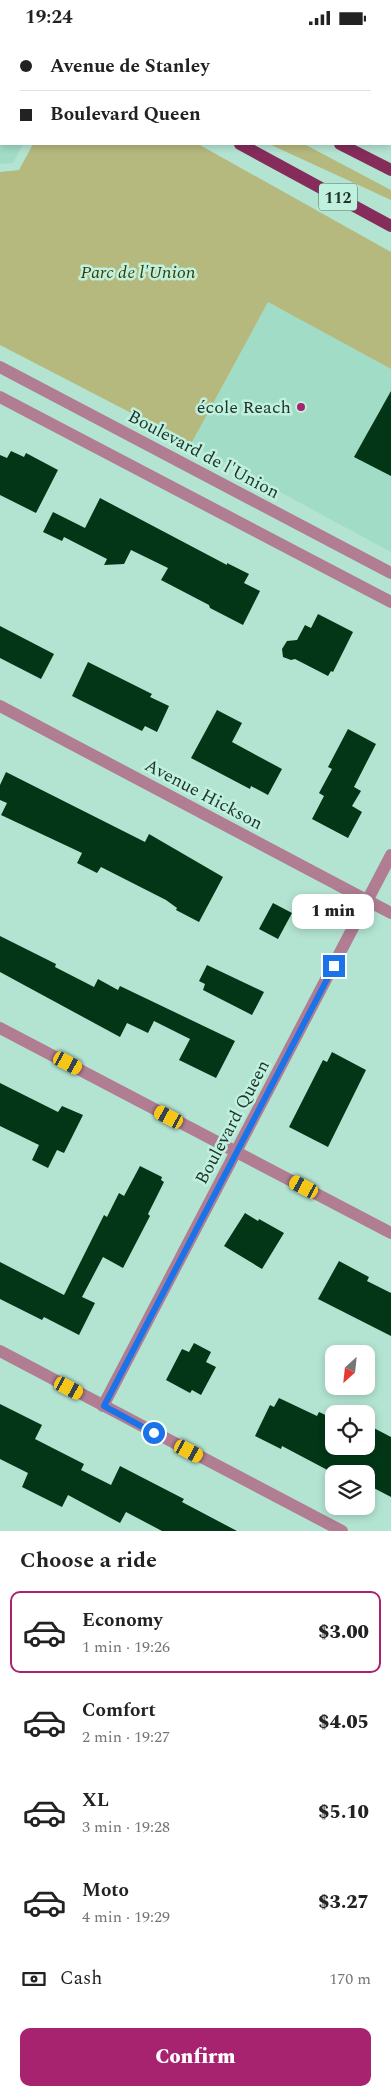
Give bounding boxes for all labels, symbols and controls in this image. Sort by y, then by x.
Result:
text: 19:24 [25,3,73,32]
text: Avenue de Stanley [50,52,210,81]
text: Boulevard Queen [50,100,201,129]
road number: 112 [319,183,357,211]
park label: Parc de l'Union [80,259,196,286]
place label: école Reach [197,394,291,421]
marker: école Reach [295,401,307,413]
street label: Boulevard de l'Union [123,403,284,506]
street label: Avenue Hickson [140,752,268,837]
callout: 1 min [293,893,375,929]
text: 1 min [311,899,355,923]
route end [323,955,345,977]
car [51,1049,84,1077]
street label: Boulevard Queen [188,1055,277,1189]
car [152,1103,185,1131]
car [287,1173,320,1201]
north arrow [325,1345,375,1395]
map controls [325,1345,375,1515]
car [52,1374,85,1402]
button: locate [325,1405,375,1455]
route start [143,1422,165,1444]
car [172,1437,205,1465]
button: layers [325,1465,375,1515]
text: Choose a ride [20,1544,157,1577]
text: Economy [82,1606,163,1635]
icon: car [22,1610,67,1655]
text: $3.00 [318,1618,369,1647]
text: 1 min · 19:26 [82,1635,170,1659]
text: Comfort [82,1696,156,1725]
icon: car [22,1700,67,1745]
text: $4.05 [318,1708,369,1737]
text: 2 min · 19:27 [82,1725,170,1749]
text: XL [82,1786,109,1815]
icon: car [22,1790,67,1835]
text: $5.10 [318,1798,369,1827]
text: 3 min · 19:28 [82,1815,170,1839]
text: Moto [82,1876,129,1905]
icon: car [22,1880,67,1925]
text: $3.27 [318,1888,369,1917]
text: 4 min · 19:29 [82,1905,170,1929]
text: Cash [60,1964,102,1993]
icon: cash [20,1965,48,1993]
text: 170 m [329,1967,371,1991]
button: Confirm [20,2028,371,2086]

